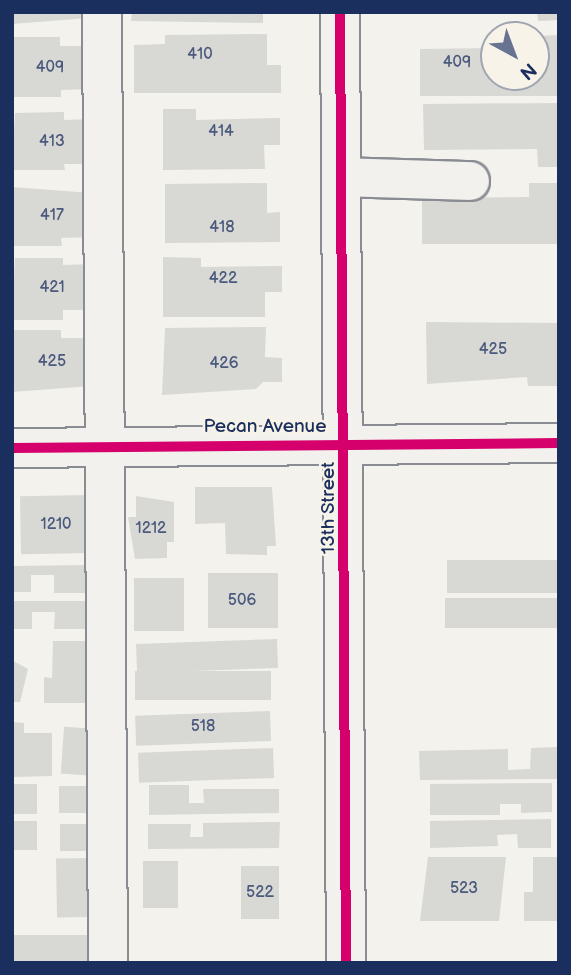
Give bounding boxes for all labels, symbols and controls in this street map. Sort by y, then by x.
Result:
north arrow [480,21,550,91]
house number: 410 [187,45,213,65]
house number: 409 [443,53,471,73]
text: N [515,57,541,84]
house number: 409 [36,58,64,78]
house number: 414 [208,122,234,142]
house number: 413 [39,132,65,152]
house number: 417 [40,206,64,226]
house number: 418 [209,218,235,238]
house number: 422 [209,269,237,289]
house number: 421 [39,278,65,298]
house number: 425 [479,340,507,360]
house number: 425 [38,352,66,372]
house number: 426 [210,354,238,374]
street label: Pecan Avenue [204,416,326,438]
street label: 13th Street [318,462,340,554]
house number: 1210 [41,515,71,535]
house number: 1212 [135,519,167,539]
house number: 506 [228,591,256,611]
house number: 518 [191,717,215,737]
house number: 523 [450,879,478,899]
house number: 522 [246,883,274,903]

